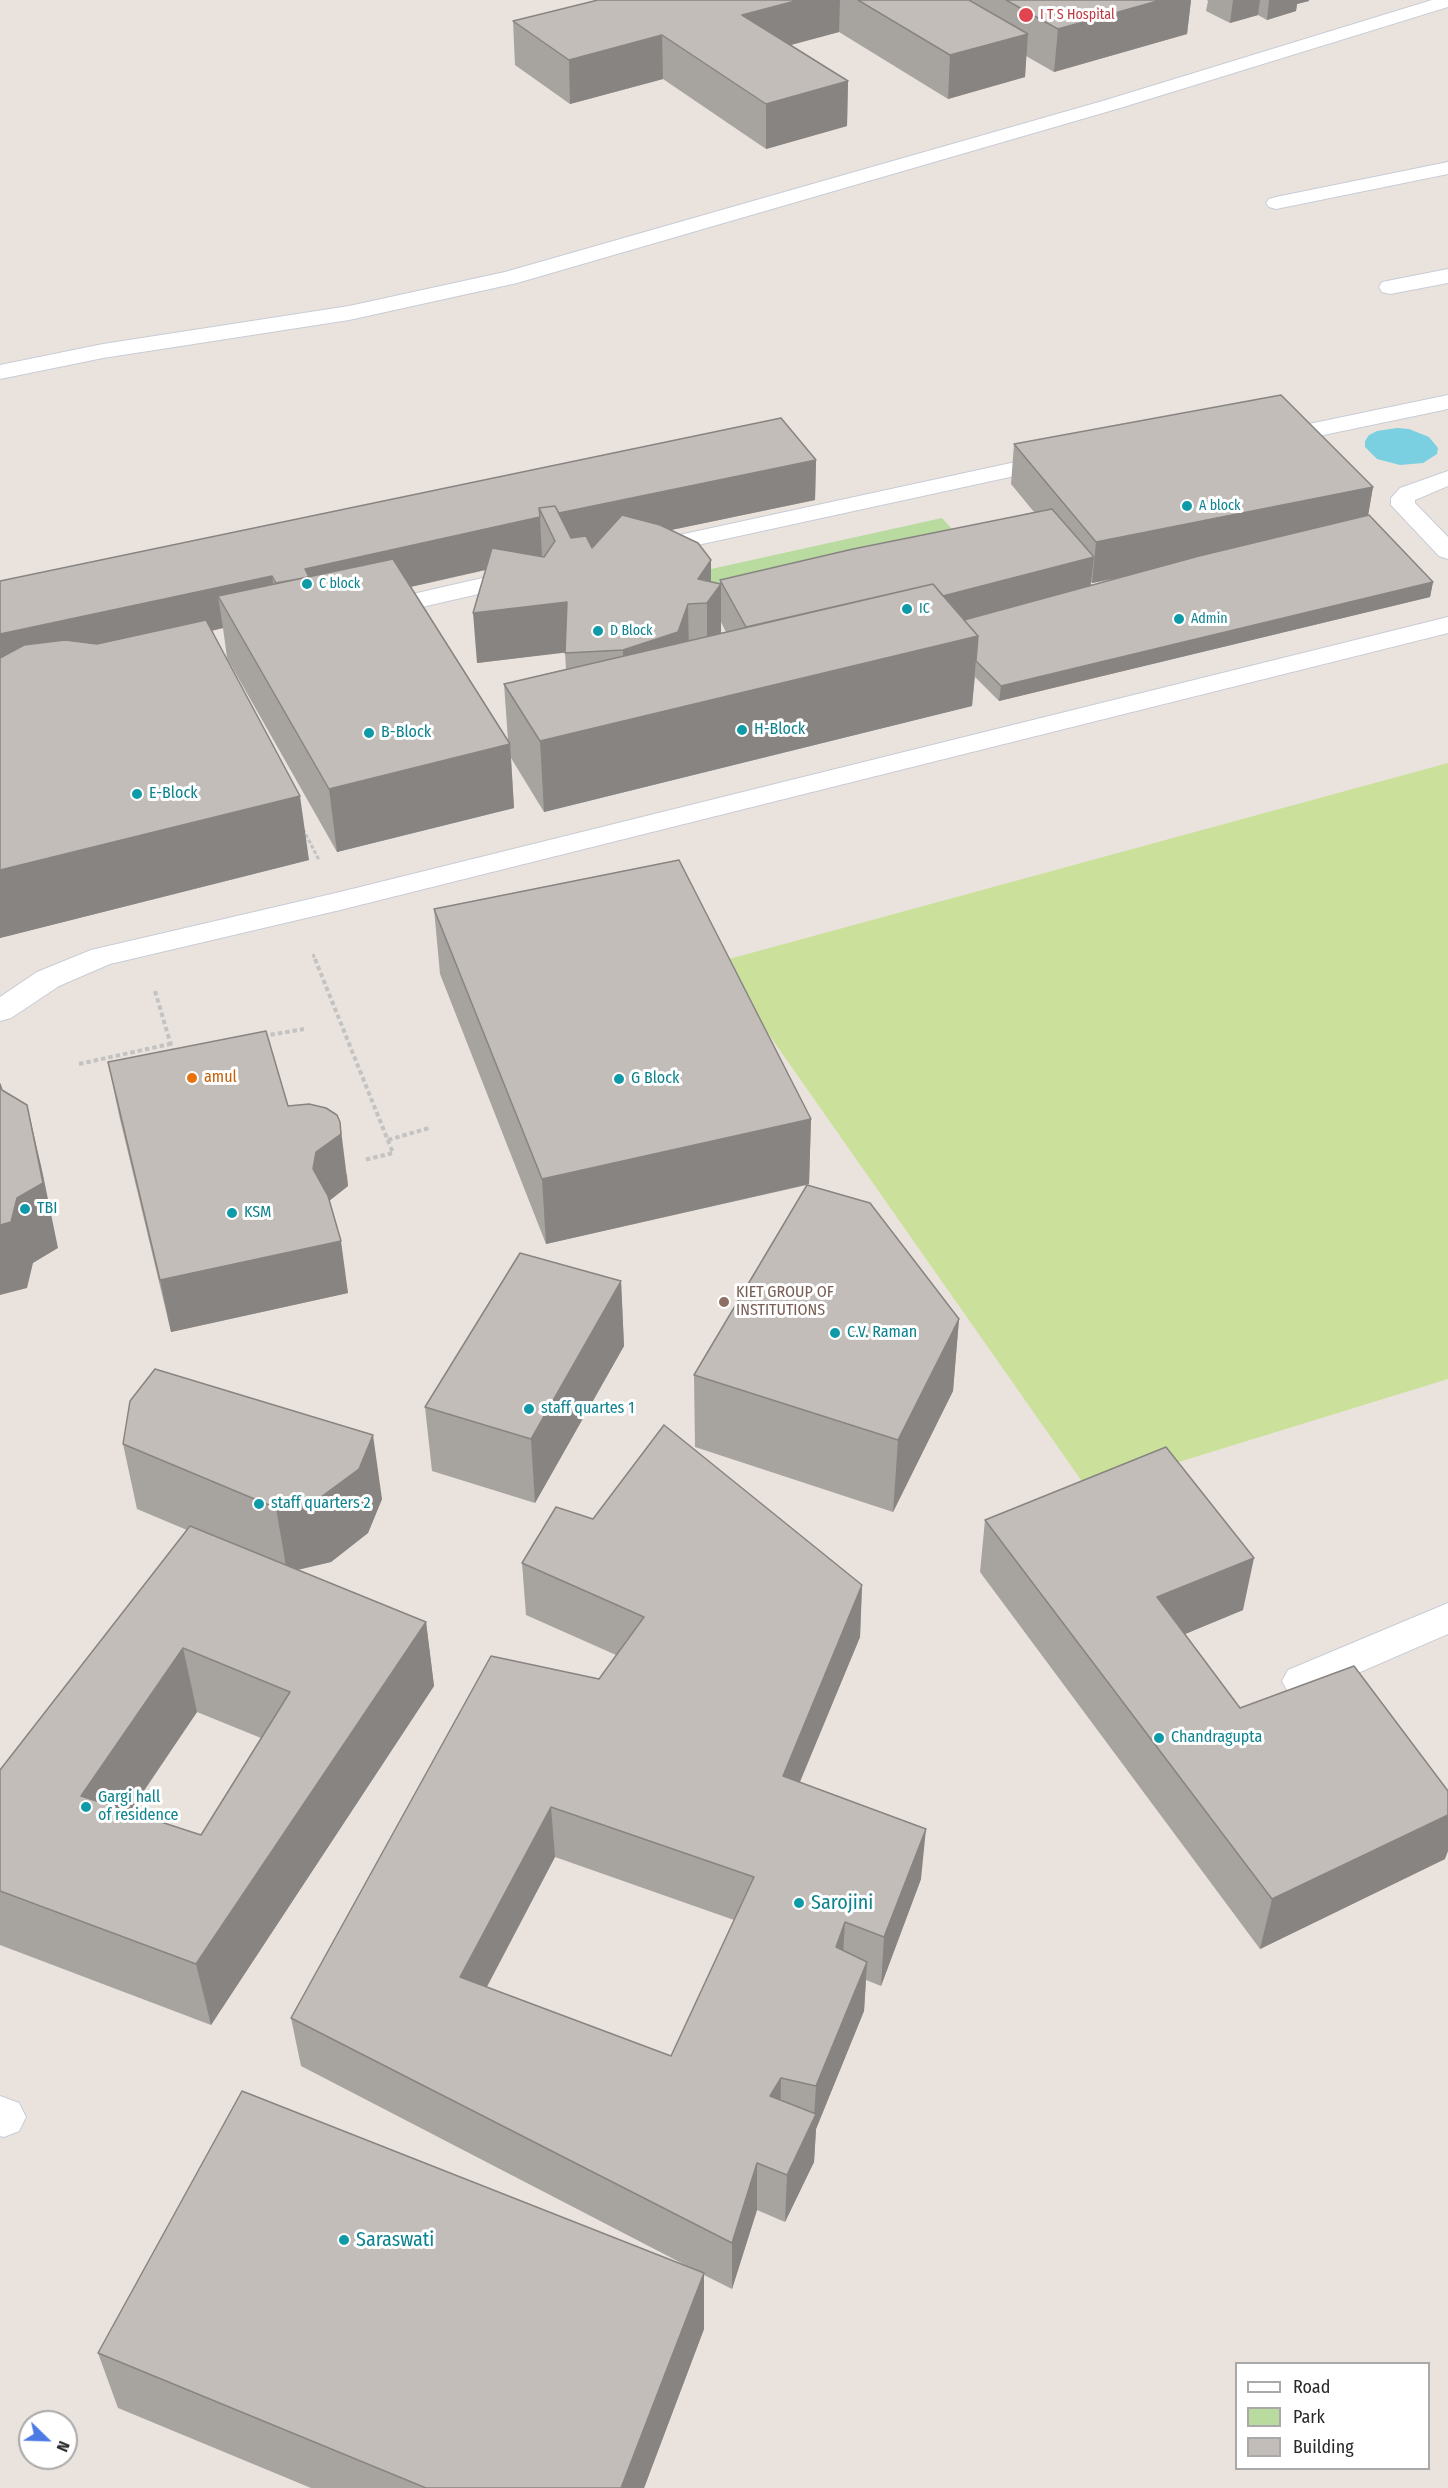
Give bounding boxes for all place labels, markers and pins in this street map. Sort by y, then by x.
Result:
marker: I T S Hospital [1017,6,1035,24]
place label: I T S Hospital [1040,7,1115,23]
place label: A block [1199,498,1241,514]
marker: A block [1180,499,1194,513]
place label: C block [319,576,360,592]
marker: C block [300,577,314,591]
place label: IC [919,601,930,617]
marker: IC [900,602,914,616]
place label: Admin [1191,611,1228,627]
marker: Admin [1172,612,1186,626]
place label: D Block [610,623,653,639]
marker: D Block [591,624,605,638]
place label: H-Block [754,720,805,740]
place label: B-Block [381,723,431,743]
marker: H-Block [735,723,749,737]
marker: B-Block [362,726,376,740]
place label: E-Block [149,784,198,804]
marker: E-Block [130,787,144,801]
place label: amul [204,1068,237,1088]
place label: G Block [631,1069,680,1089]
marker: amul [185,1071,199,1085]
marker: G Block [612,1072,626,1086]
place label: TBI [37,1199,57,1219]
marker: TBI [18,1202,32,1216]
place label: KSM [244,1203,271,1223]
marker: KSM [225,1206,239,1220]
place label: KIET GROUP OF INSTITUTIONS [736,1283,834,1321]
marker: KIET GROUP OF INSTITUTIONS [717,1295,731,1309]
place label: C.V. Raman [847,1323,917,1343]
marker: C.V. Raman [828,1326,842,1340]
place label: staff quartes 1 [541,1399,634,1419]
marker: staff quartes 1 [522,1402,536,1416]
place label: staff quarters 2 [271,1494,371,1514]
marker: staff quarters 2 [252,1497,266,1511]
place label: Chandragupta [1171,1728,1262,1748]
marker: Chandragupta [1152,1731,1166,1745]
place label: Gargi hall of residence [98,1788,178,1826]
marker: Gargi hall of residence [79,1800,93,1814]
place label: Sarojini [811,1891,873,1915]
marker: Sarojini [792,1896,806,1910]
place label: Saraswati [356,2228,434,2252]
marker: Saraswati [337,2233,351,2247]

